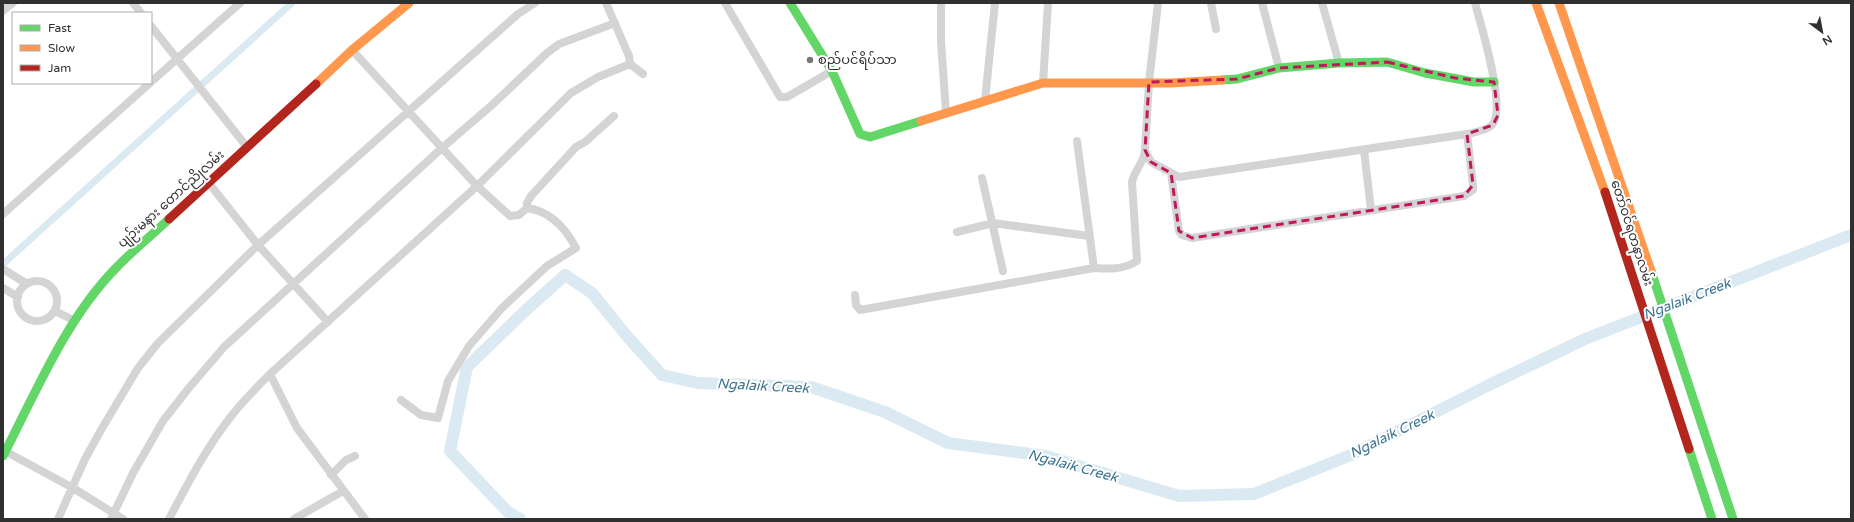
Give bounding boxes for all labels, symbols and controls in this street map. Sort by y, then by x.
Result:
legend [12,12,152,84]
north arrow [1802,12,1842,52]
text: Fast [48,21,72,35]
text: N [1820,32,1834,48]
text: Slow [48,41,75,55]
place label: စည်ပင်ရိပ်သာ [818,51,897,70]
marker: စည်ပင်ရိပ်သာ [805,55,815,65]
text: Jam [48,61,71,75]
street label: ပျဉ်းမနား တောင်ညိုလမ်း [114,146,229,253]
street label: တော်ဝင်ရတနာလမ်း [1605,178,1658,289]
water label: Ngalaik Creek [1641,274,1734,323]
water label: Ngalaik Creek [717,375,811,397]
water label: Ngalaik Creek [1347,406,1438,462]
water label: Ngalaik Creek [1026,446,1121,486]

